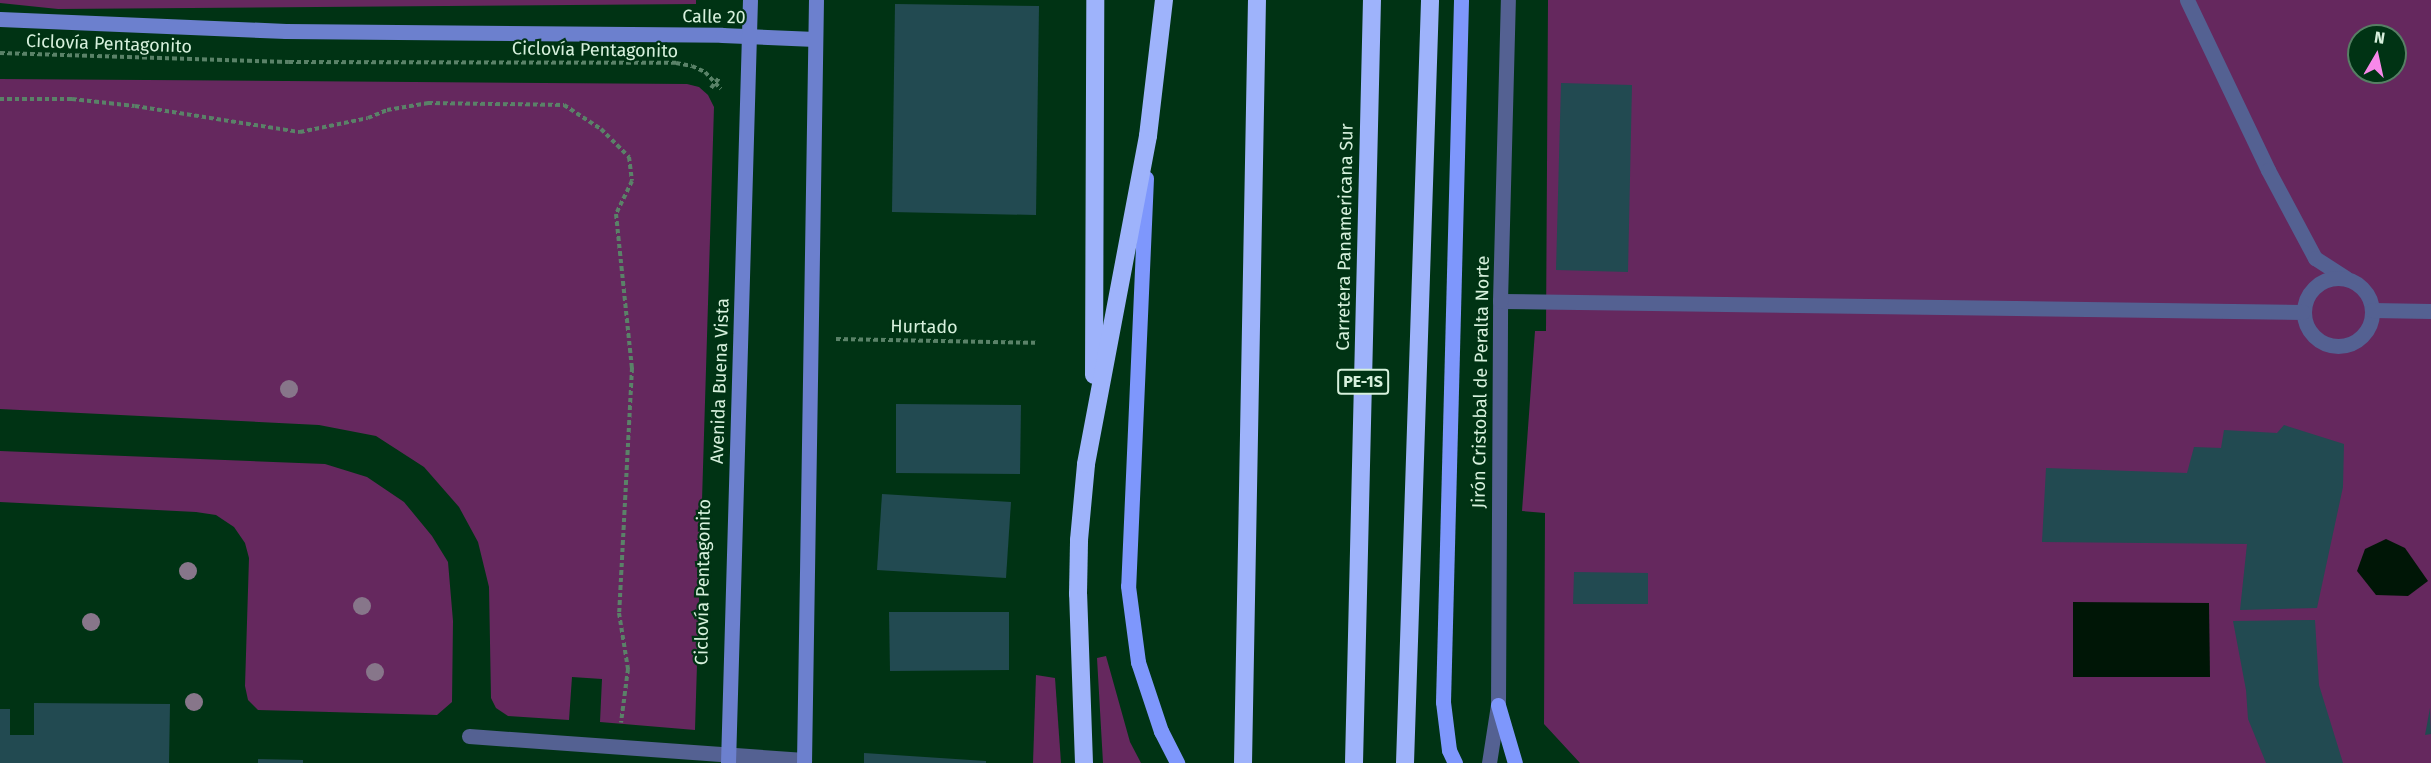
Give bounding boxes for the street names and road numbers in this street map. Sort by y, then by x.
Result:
street label: Calle 20 [682,6,746,28]
street label: Ciclovía Pentagonito [26,30,192,58]
street label: Ciclovía Pentagonito [512,38,678,62]
street label: Carretera Panamericana Sur [1332,123,1358,351]
street label: Jirón Cristobal de Peralta Norte [1468,255,1494,509]
street label: Avenida Buena Vista [706,298,734,464]
street label: Hurtado [890,316,958,338]
road number: PE-1S [1336,369,1390,395]
street label: Ciclovía Pentagonito [691,499,715,665]

